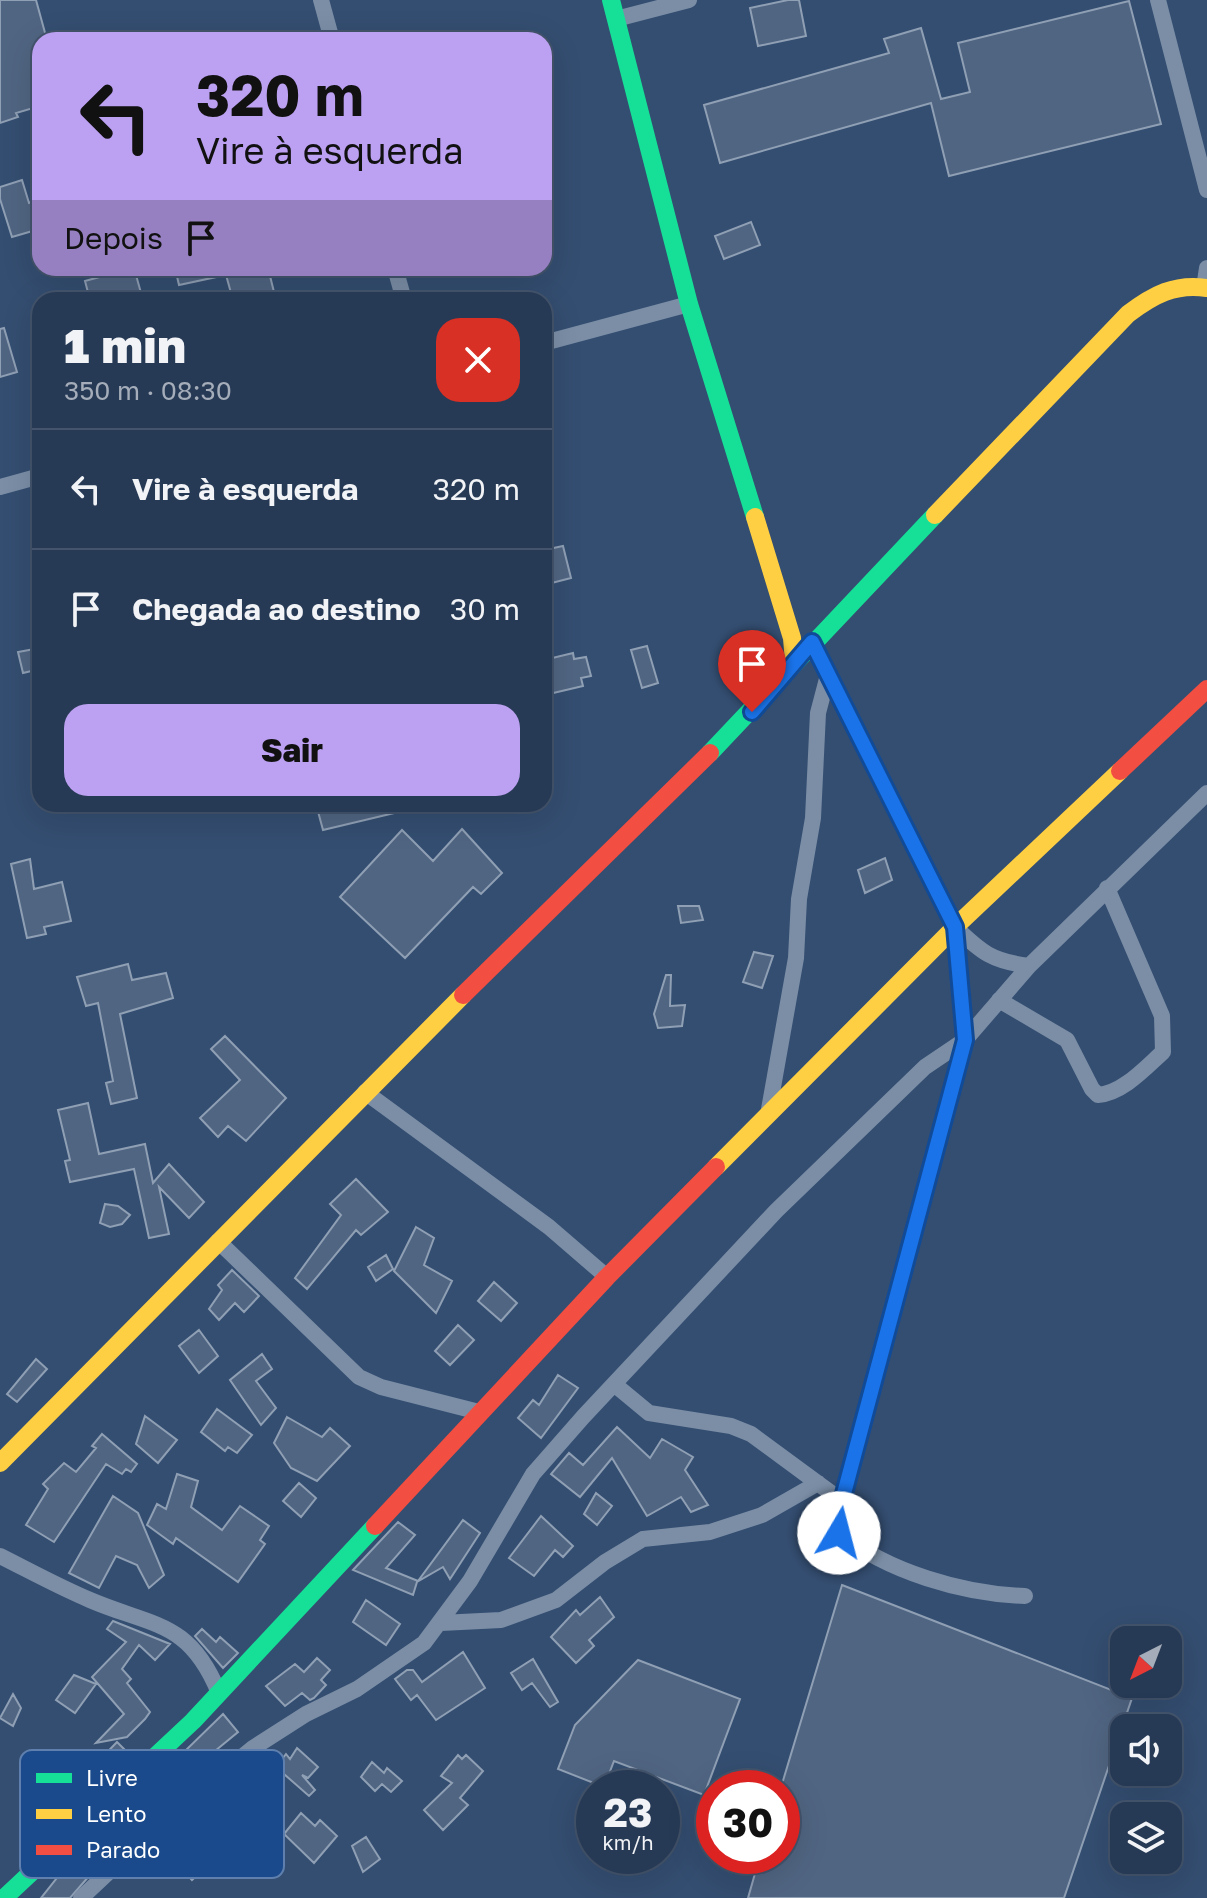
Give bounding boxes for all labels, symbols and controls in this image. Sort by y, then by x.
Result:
text: 320 m [196,61,364,128]
icon: left [64,64,168,168]
text: Vire à esquerda [196,129,464,172]
icon: arrive [179,216,223,260]
text: Depois [64,220,163,256]
text: 1 min [64,316,186,374]
button: close [436,318,520,402]
text: 350 m · 08:30 [64,375,232,406]
icon: left [64,467,108,511]
text: Vire à esquerda [132,471,358,507]
text: 320 m [432,471,520,507]
icon: arrive [64,587,108,631]
text: Chegada ao destino [132,591,420,627]
text: 30 m [450,591,520,627]
pin [718,630,786,712]
icon: arrive [730,642,774,686]
button: Sair [64,704,520,796]
position arrow [797,1491,881,1575]
north arrow [1110,1626,1182,1698]
map controls [1110,1626,1182,1874]
button: sound [1110,1714,1182,1786]
legend [20,1750,284,1878]
text: Livre [86,1764,138,1791]
speed limit sign: 30 [696,1770,800,1874]
text: 23 [604,1788,652,1836]
text: Lento [86,1800,146,1827]
button: layers [1110,1802,1182,1874]
text: km/h [603,1830,653,1854]
text: Parado [86,1836,160,1863]

